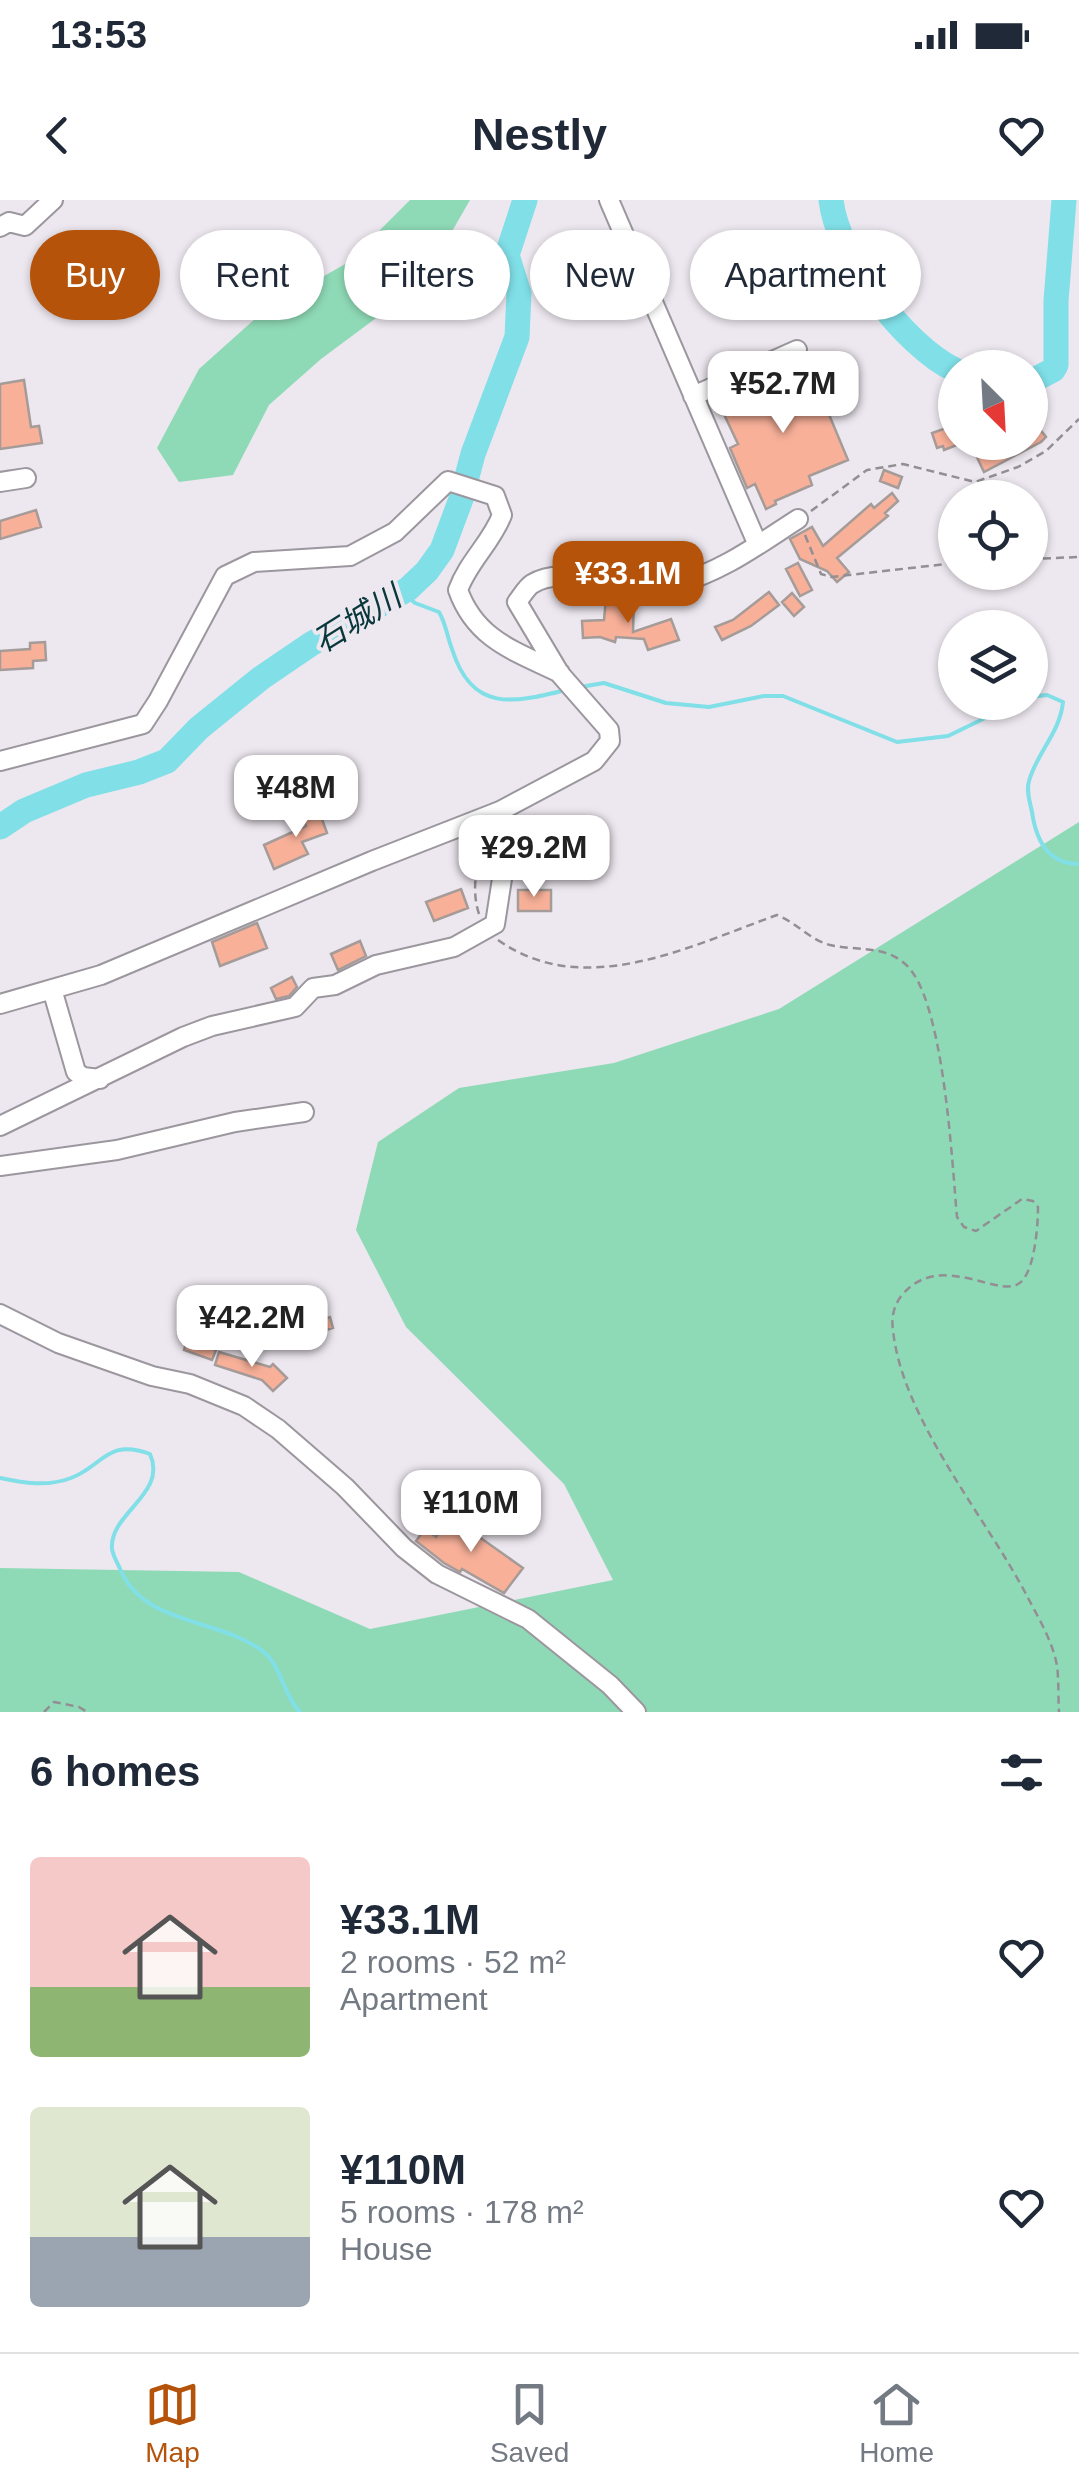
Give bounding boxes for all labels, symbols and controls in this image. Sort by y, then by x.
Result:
text: 13:53 [50,14,147,56]
icon: back [30,108,85,163]
icon: heart [994,108,1049,163]
text: Nestly [472,109,607,160]
chip: Buy [30,230,160,320]
chip: Rent [180,230,324,320]
chip: Filters [344,230,510,320]
chip: New [530,230,670,320]
chip: Apartment [690,230,921,320]
north arrow [938,350,1048,460]
map controls [938,350,1048,720]
pin: ¥52.7M [702,351,864,436]
text: ¥52.7M [730,365,836,401]
button: locate [938,480,1048,590]
pin: ¥33.1M [547,541,709,626]
text: ¥33.1M [575,555,681,591]
water label: 石城川 [307,577,410,660]
button: layers [938,610,1048,720]
pin: ¥48M [237,755,355,840]
text: ¥48M [256,769,336,805]
pin: ¥29.2M [453,815,615,900]
text: ¥29.2M [481,829,587,865]
pin: ¥42.2M [171,1285,333,1370]
text: ¥42.2M [199,1299,305,1335]
pin: ¥110M [401,1470,541,1555]
text: ¥110M [423,1484,519,1520]
icon: filters [994,1745,1049,1800]
text: 6 homes [30,1748,200,1795]
text: ¥33.1M [340,1896,480,1943]
icon: home [110,1897,230,2017]
icon: heart [994,1930,1049,1985]
text: 2 rooms · 52 m² [340,1944,566,1980]
text: Apartment [340,1981,488,2017]
text: ¥110M [340,2146,466,2193]
icon: home [110,2147,230,2267]
icon: heart [994,2180,1049,2235]
text: 5 rooms · 178 m² [340,2194,584,2230]
text: House [340,2231,433,2267]
tab: Map [145,2377,200,2469]
tab: Saved [490,2377,569,2469]
tab: Home [859,2377,934,2469]

